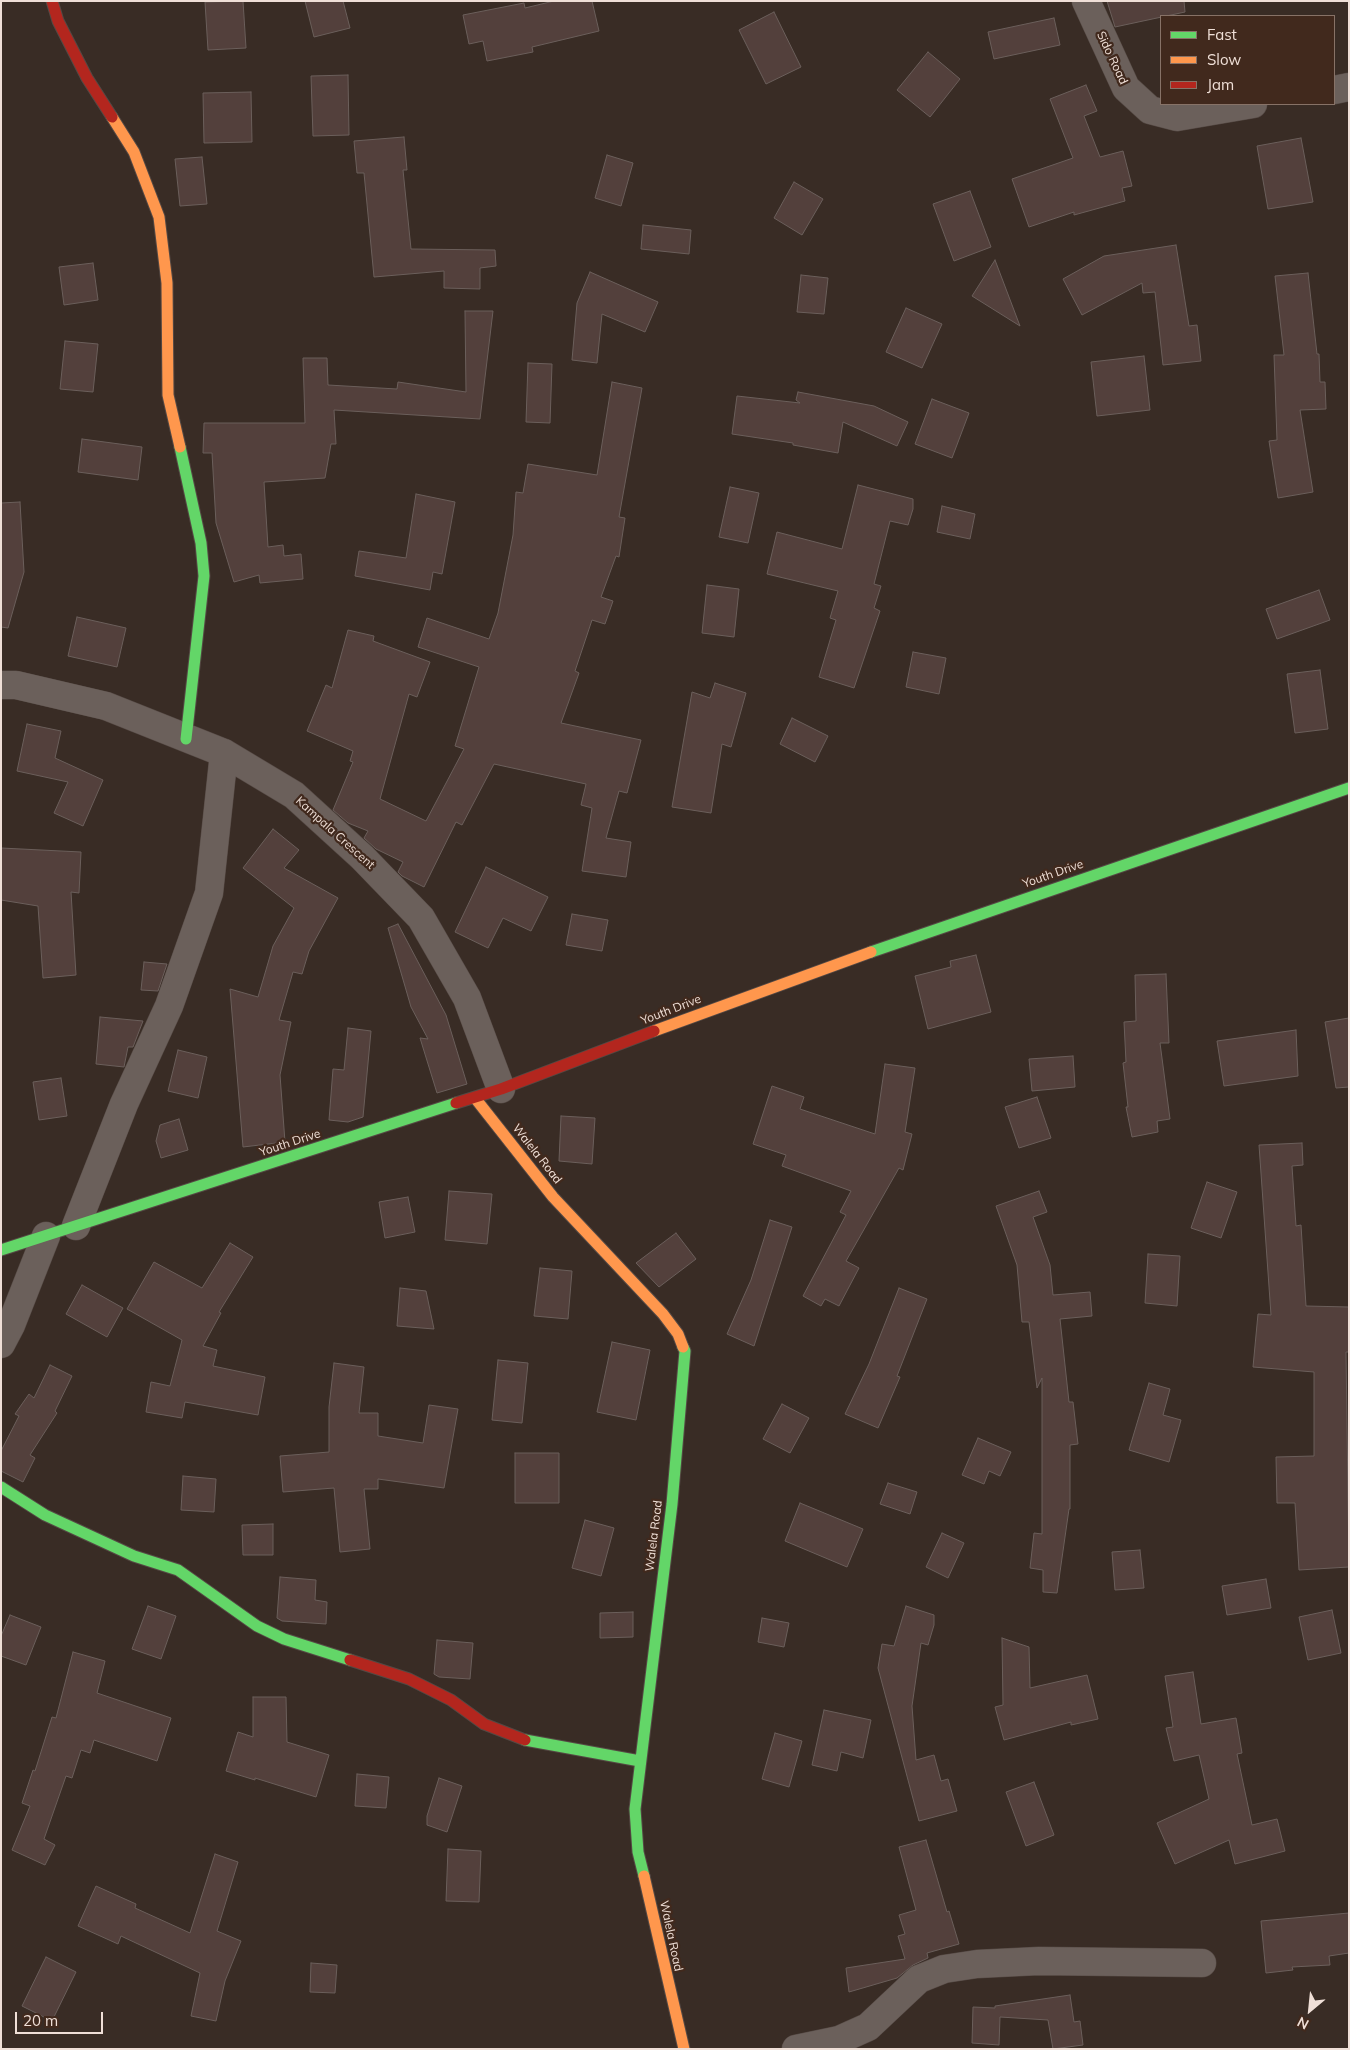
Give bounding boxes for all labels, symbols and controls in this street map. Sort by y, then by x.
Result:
legend [1160,15,1335,105]
text: Fast [1207,25,1237,44]
street label: Sido Road [1093,29,1131,87]
text: Slow [1207,50,1241,69]
text: Jam [1207,75,1234,94]
street label: Kampala Crescent [292,794,378,872]
street label: Youth Drive [1021,857,1085,891]
street label: Youth Drive [639,992,703,1028]
street label: Walela Road [509,1121,565,1187]
street label: Youth Drive [258,1126,322,1160]
street label: Walela Road [642,1499,666,1573]
street label: Walela Road [656,1899,686,1973]
north arrow [1285,1985,1335,2035]
scale bar [18,2002,105,2034]
text: 20 m [23,2011,58,2030]
text: N [1294,2013,1312,2034]

